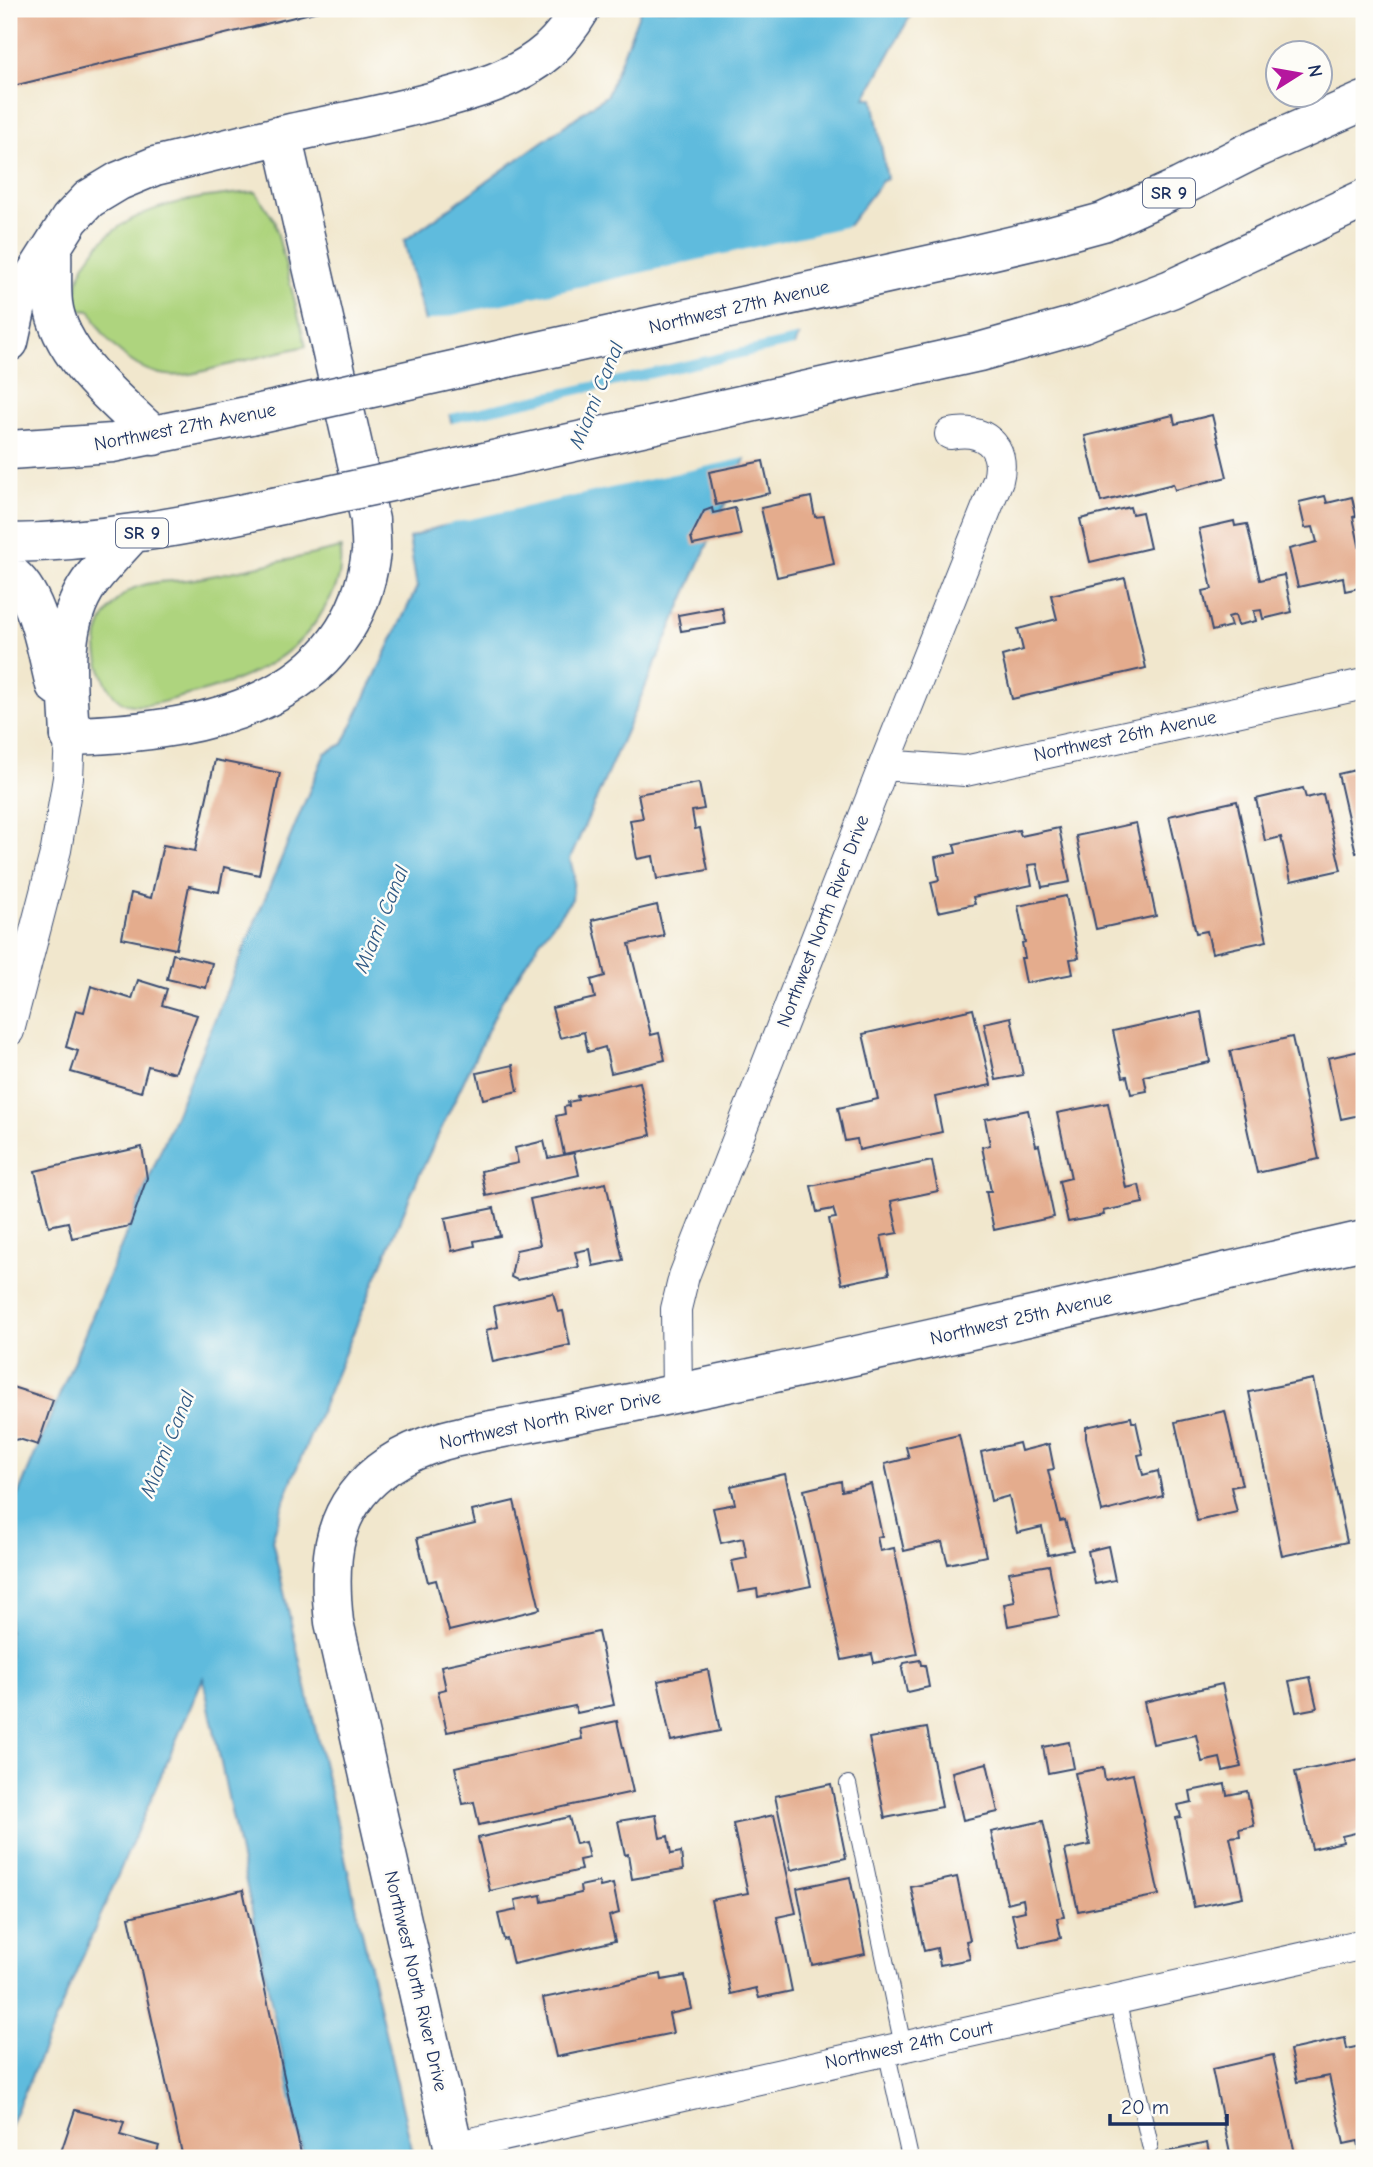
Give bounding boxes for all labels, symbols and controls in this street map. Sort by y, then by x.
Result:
north arrow [1264,38,1334,108]
text: N [1303,63,1327,79]
road number: SR 9 [1143,178,1195,208]
street label: Northwest 27th Avenue [647,276,831,338]
water label: Miami Canal [563,338,628,453]
street label: Northwest 27th Avenue [92,399,278,455]
road number: SR 9 [116,518,168,548]
street label: Northwest 26th Avenue [1032,706,1218,766]
street label: Northwest North River Drive [772,812,874,1030]
water label: Miami Canal [348,862,413,977]
street label: Northwest 25th Avenue [928,1286,1114,1350]
street label: Northwest North River Drive [437,1386,663,1454]
water label: Miami Canal [134,1387,199,1502]
street label: Northwest North River Drive [380,1869,452,2093]
street label: Northwest 24th Court [823,2016,996,2074]
scale bar [1110,2083,1228,2127]
text: 20 m [1121,2095,1169,2119]

